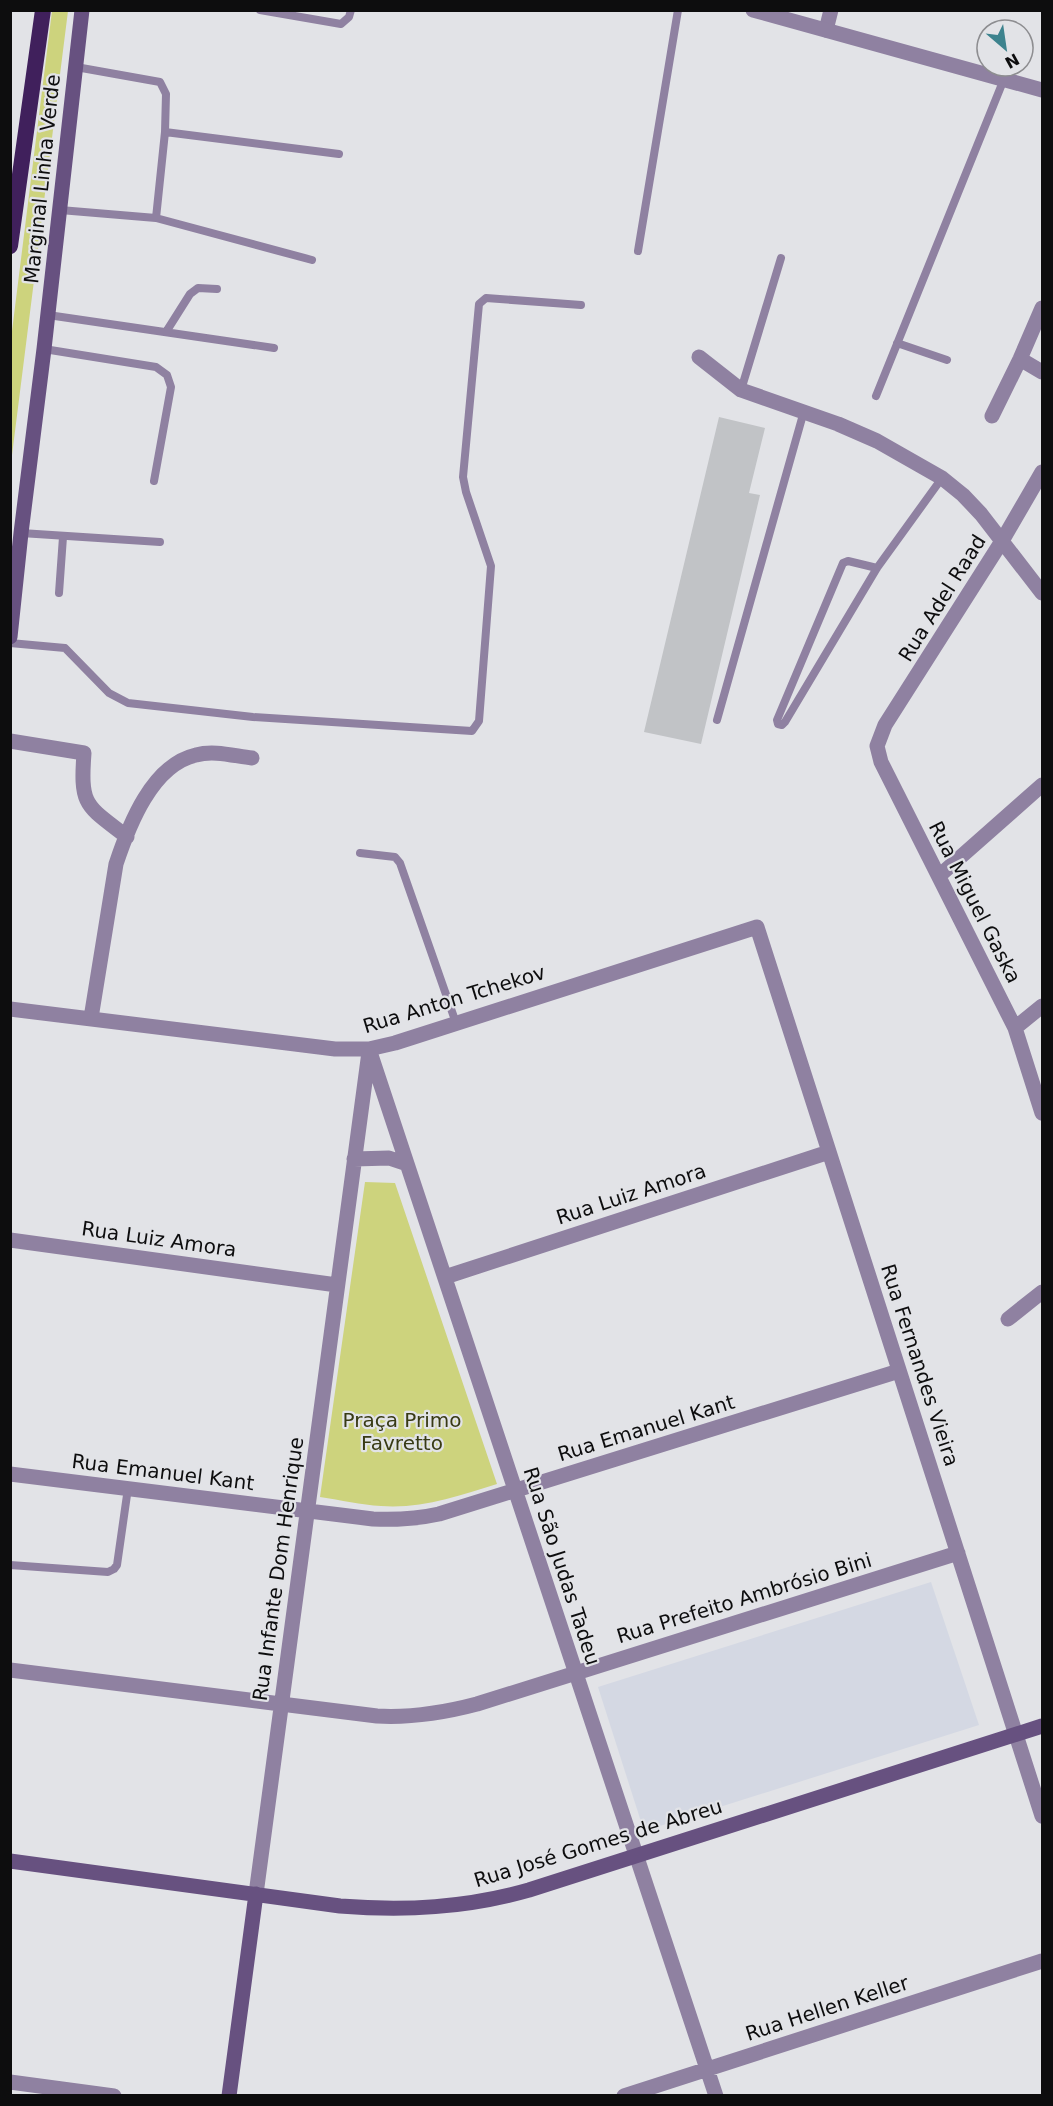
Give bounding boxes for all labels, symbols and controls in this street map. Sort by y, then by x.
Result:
north arrow [975,18,1035,78]
text: N [1002,49,1022,72]
street label: Marginal Linha Verde [19,73,65,285]
street label: Rua Adel Raad [893,530,991,666]
street label: Rua Miguel Gaska [924,817,1026,987]
street label: Rua Anton Tchekov [360,960,548,1038]
street label: Rua Luiz Amora [553,1158,709,1230]
street label: Rua Luiz Amora [80,1216,238,1262]
street label: Rua Fernandes Vieira [876,1261,964,1469]
street label: Rua Emanuel Kant [555,1390,738,1466]
park label: Praça Primo Favretto [342,1408,462,1455]
street label: Rua Infante Dom Henrique [248,1435,308,1703]
street label: Rua Emanuel Kant [70,1449,256,1495]
street label: Rua São Judas Tadeu [519,1464,605,1668]
street label: Rua Prefeito Ambrósio Bini [614,1548,874,1648]
street label: Rua José Gomes de Abreu [471,1794,725,1892]
street label: Rua Hellen Keller [742,1970,912,2046]

